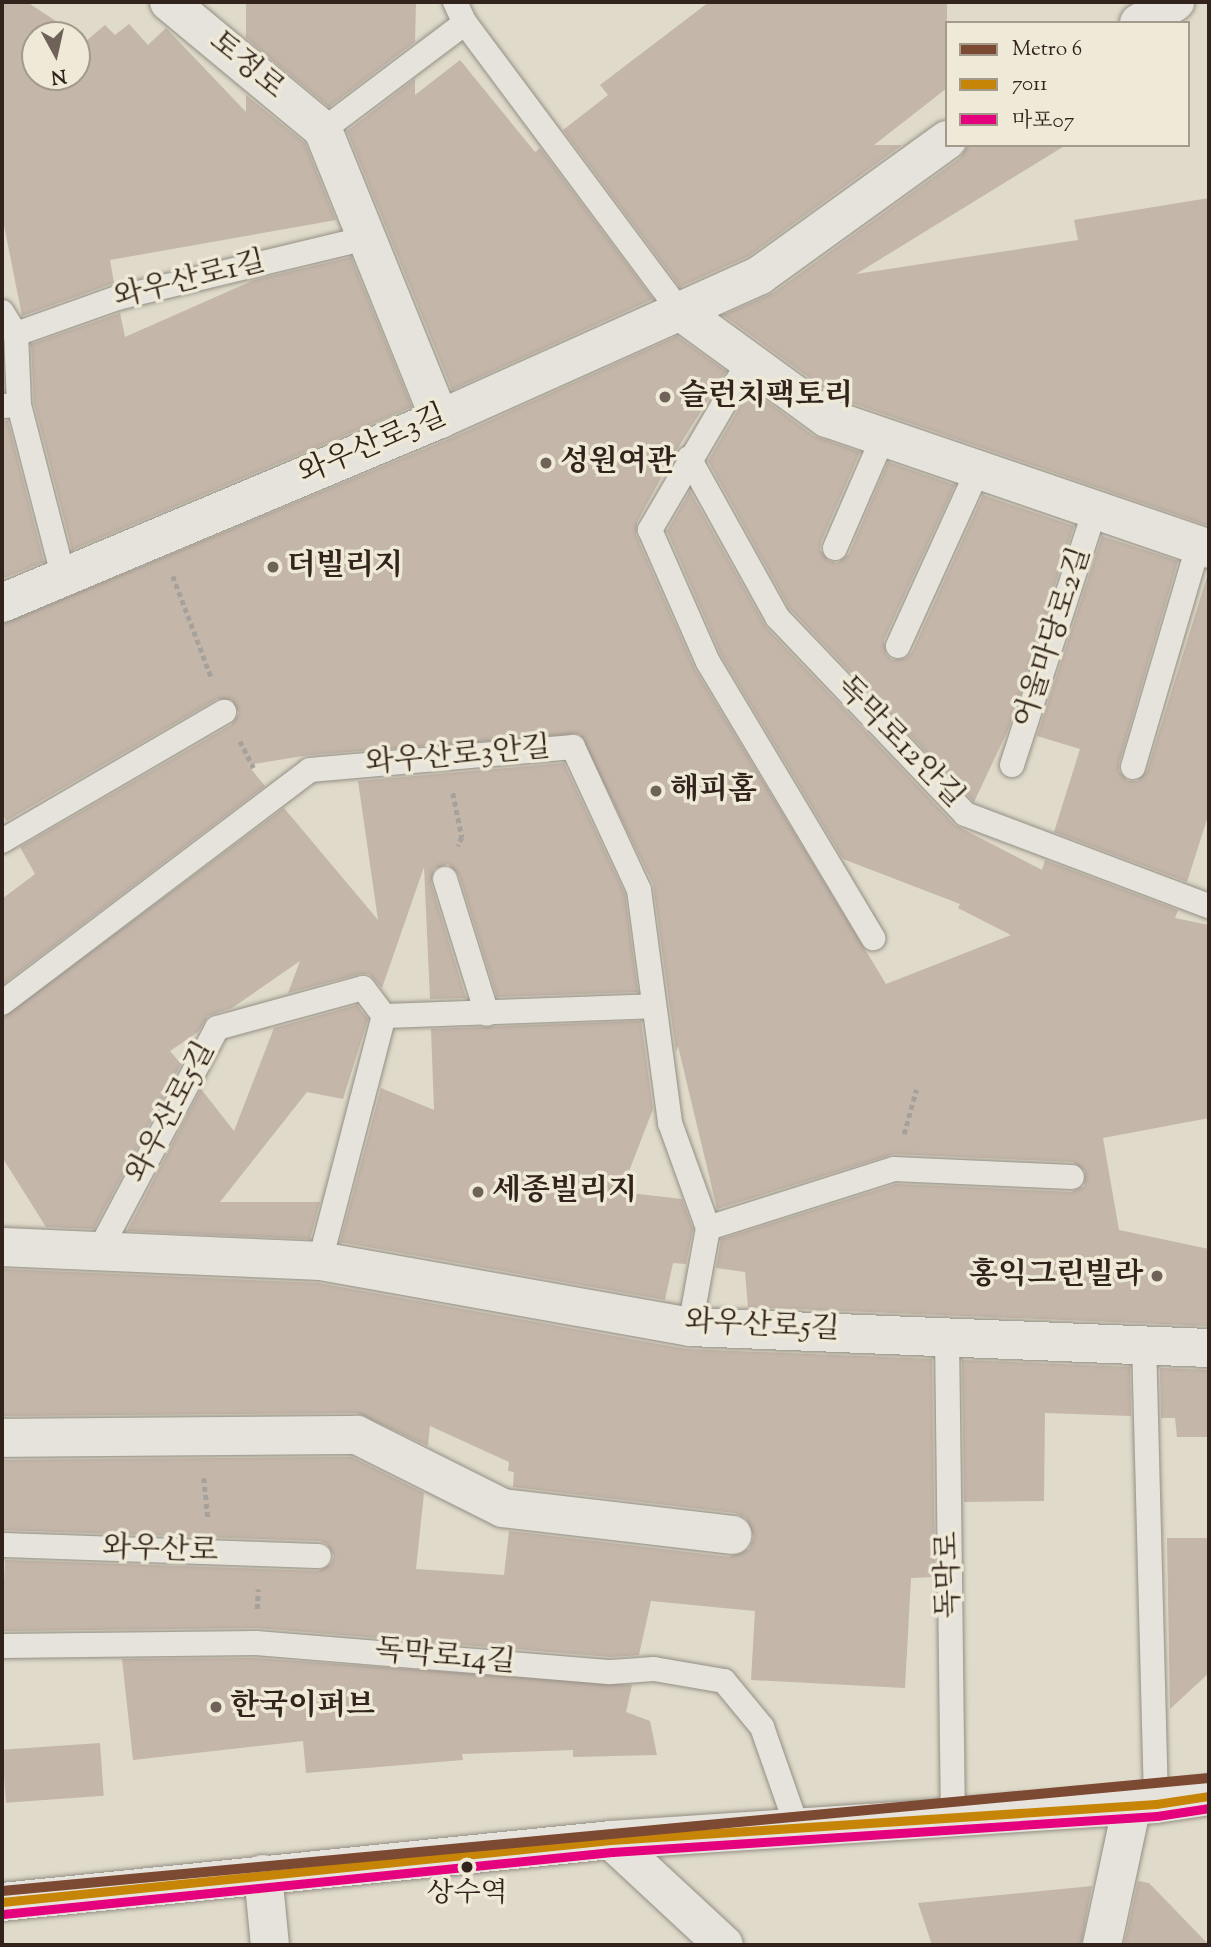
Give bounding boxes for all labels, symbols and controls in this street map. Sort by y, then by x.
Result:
north arrow [21,21,91,91]
legend [945,21,1190,147]
street label: 토정로 [201,24,291,108]
text: Metro 6 [1012,35,1082,65]
text: N [49,61,68,90]
text: 7011 [1012,70,1047,100]
text: 마포07 [1012,107,1074,137]
street label: 와우산로1길 [110,245,270,317]
place label: 슬런치팩토리 [679,379,853,415]
marker: 슬런치팩토리 [657,389,673,405]
street label: 와우산로3길 [294,399,452,493]
place label: 성원여관 [560,445,676,481]
marker: 성원여관 [538,455,554,471]
street label: 어울마당로2길 [1008,543,1100,733]
place label: 더빌리지 [287,549,403,585]
marker: 더빌리지 [265,559,281,575]
street label: 독막로12안길 [827,670,971,816]
street label: 와우산로3안길 [364,731,552,783]
place label: 해피홈 [670,773,757,809]
marker: 해피홈 [648,783,664,799]
street label: 와우산로5길 [120,1036,224,1190]
place label: 세종빌리지 [492,1174,637,1210]
marker: 세종빌리지 [470,1184,486,1200]
place label: 홍익그린빌라 [969,1258,1143,1294]
marker: 홍익그린빌라 [1149,1268,1165,1284]
street label: 와우산로5길 [684,1305,840,1349]
street label: 와우산로 [101,1531,219,1571]
street label: 독막로 [931,1531,969,1619]
street label: 독막로14길 [373,1634,517,1682]
place label: 한국이퍼브 [230,1689,375,1725]
marker: 한국이퍼브 [208,1699,224,1715]
marker: 상수역 [460,1860,474,1874]
place label: 상수역 [426,1877,508,1911]

